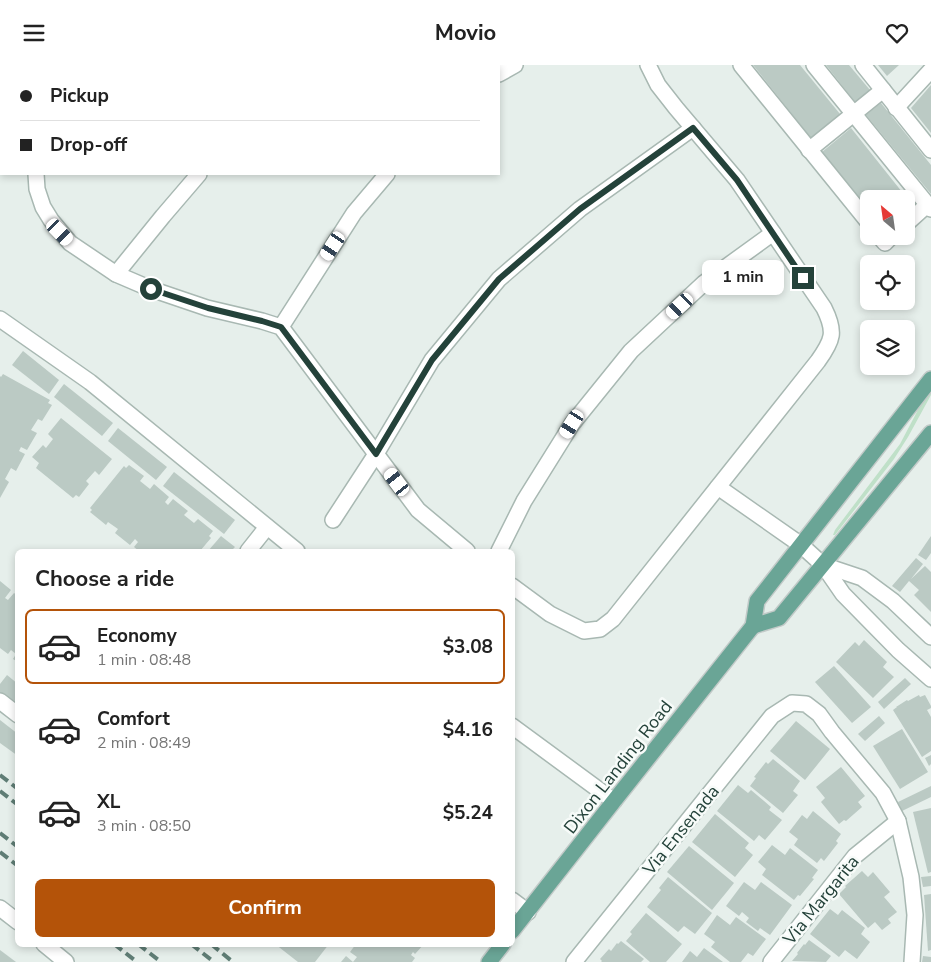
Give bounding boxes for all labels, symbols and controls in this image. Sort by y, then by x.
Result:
text: Movio [435,18,496,48]
icon: menu [20,19,48,47]
icon: heart [883,19,911,47]
text: Pickup [50,83,109,109]
text: Drop-off [50,132,127,158]
north arrow [860,190,915,245]
map controls [860,190,915,375]
car [44,216,75,248]
car [318,229,347,263]
button: locate [860,255,915,310]
callout: 1 min [703,261,786,295]
text: 1 min [722,266,764,288]
route end [792,267,814,289]
route start [140,278,162,300]
car [663,290,696,322]
button: layers [860,320,915,375]
car [557,407,586,441]
car [381,466,412,498]
text: Choose a ride [35,564,174,594]
text: Economy [97,623,177,649]
icon: car [37,624,82,669]
text: $3.08 [443,634,493,660]
text: 1 min · 08:48 [97,649,191,671]
street label: Dixon Landing Road [558,695,678,839]
text: Comfort [97,706,170,732]
icon: car [37,707,82,752]
text: $4.16 [443,717,493,743]
text: 2 min · 08:49 [97,732,191,754]
street label: Via Ensenada [637,780,725,881]
text: XL [97,789,120,815]
icon: car [37,790,82,835]
text: $5.24 [443,800,493,826]
text: 3 min · 08:50 [97,815,191,837]
street label: Via Margarita [777,850,864,951]
button: Confirm [35,879,495,937]

